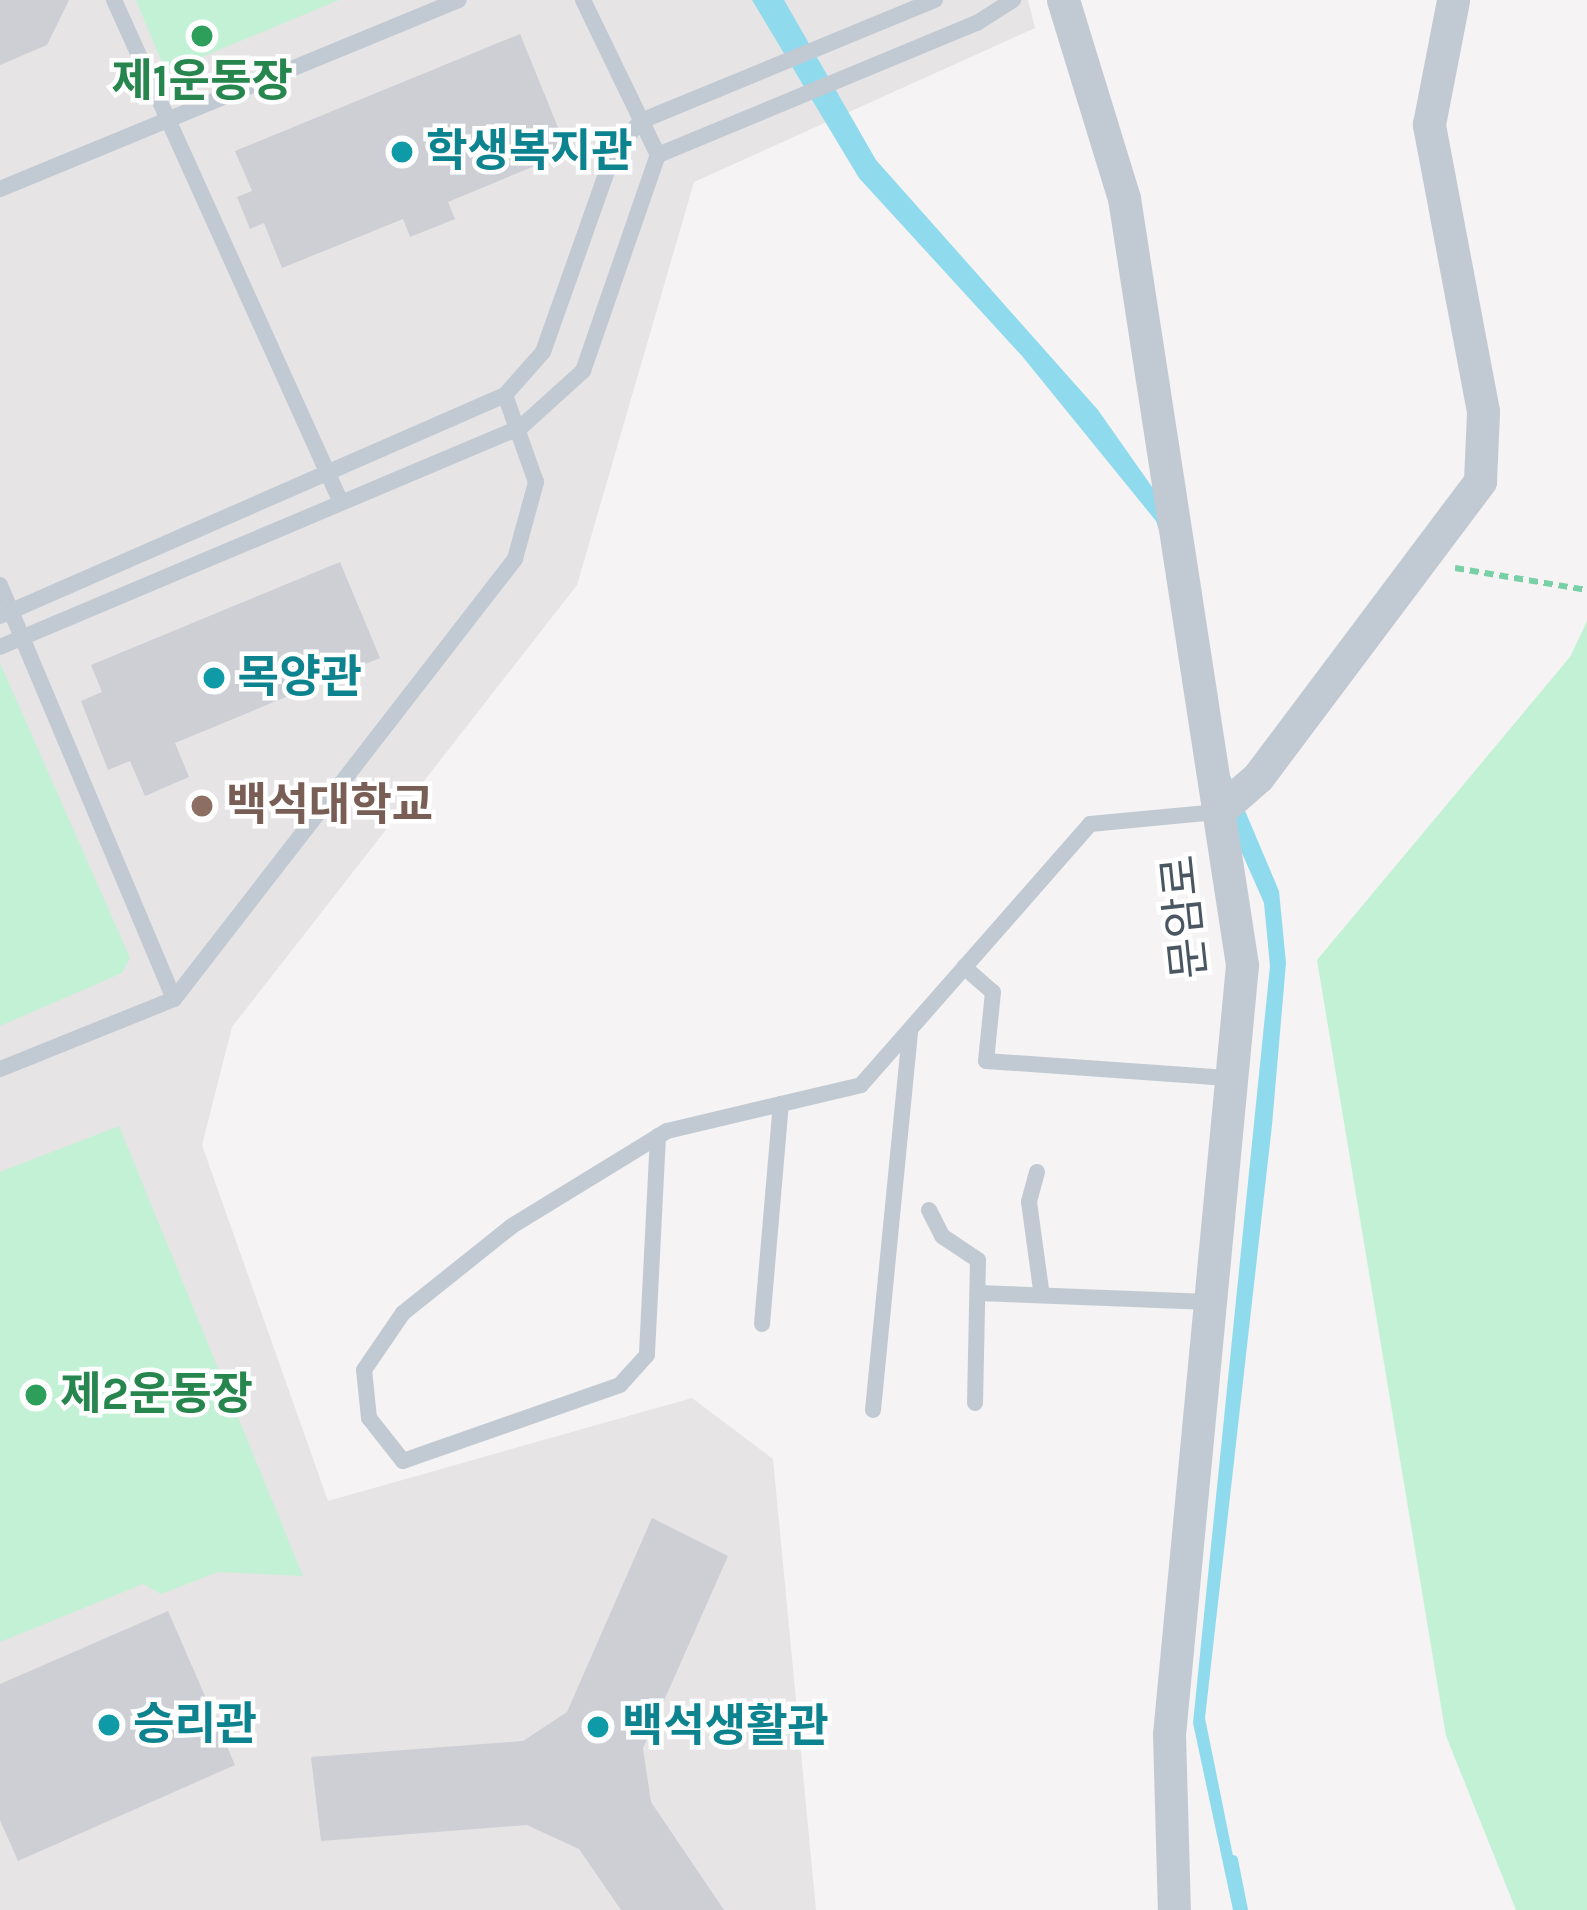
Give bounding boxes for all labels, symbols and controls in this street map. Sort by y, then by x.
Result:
marker: 제1운동장 [189,23,215,49]
place label: 제1운동장 [111,55,293,109]
place label: 학생복지관 [426,125,633,179]
marker: 학생복지관 [389,139,415,165]
place label: 목양관 [238,651,362,705]
marker: 목양관 [201,665,227,691]
place label: 백석대학교 [226,779,433,833]
marker: 백석대학교 [189,793,215,819]
street label: 문암로 [1152,852,1218,982]
place label: 제2운동장 [60,1368,253,1422]
marker: 제2운동장 [23,1382,49,1408]
place label: 승리관 [133,1698,257,1752]
place label: 백석생활관 [622,1700,829,1754]
marker: 승리관 [96,1712,122,1738]
marker: 백석생활관 [585,1714,611,1740]

